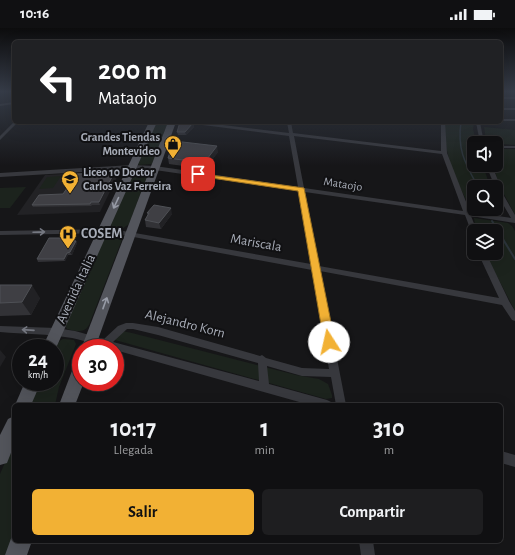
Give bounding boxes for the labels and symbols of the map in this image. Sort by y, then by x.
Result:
place label: Grandes Tiendas Montevideo [81,131,160,157]
shop icon: Grandes Tiendas Montevideo [163,134,183,159]
pin [181,157,215,191]
place label: Liceo 10 Doctor Carlos Vaz Ferreira [83,166,172,192]
school or university icon: Liceo 10 Doctor Carlos Vaz Ferreira [60,169,80,194]
street label: Mataojo [323,175,363,194]
one-way arrow [112,196,119,208]
hospital icon: COSEM [58,224,78,249]
place label: COSEM [81,227,123,241]
one-way arrow [32,228,45,236]
street label: Mariscala [229,232,283,254]
street label: Avenida Italia [54,252,98,326]
one-way arrow [101,297,109,309]
street label: Alejandro Korn [144,307,226,341]
position arrow [308,321,350,363]
one-way arrow [22,327,35,334]
speed limit sign: 30 [72,339,124,391]

